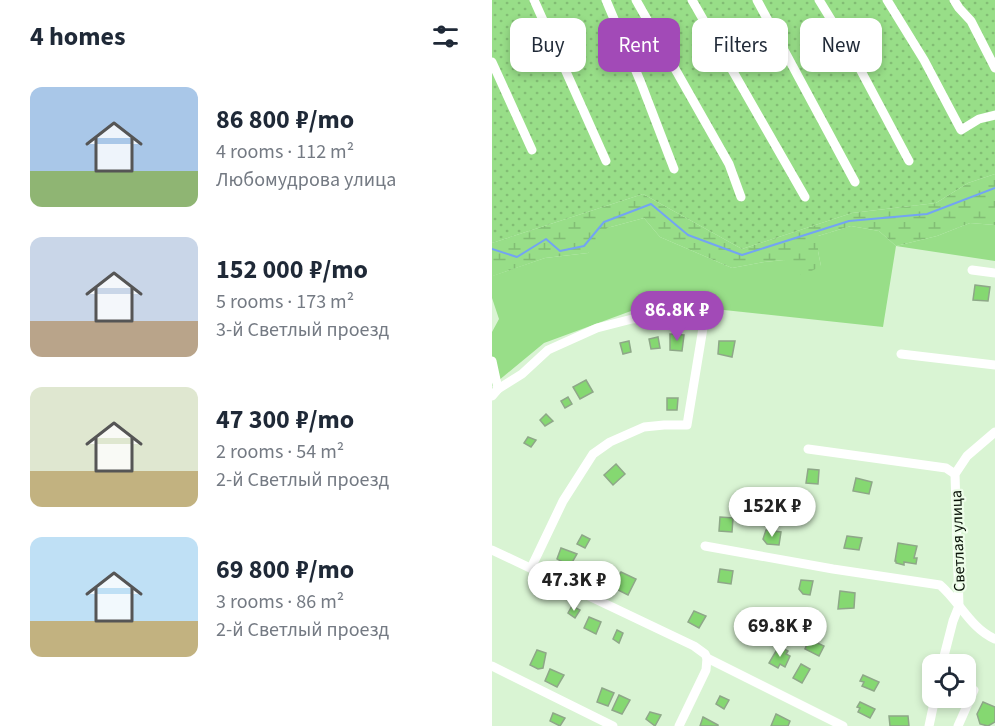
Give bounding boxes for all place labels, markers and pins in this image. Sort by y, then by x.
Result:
pin: 86.8K ₽ [622,291,732,342]
pin: 152K ₽ [723,487,821,538]
pin: 47.3K ₽ [519,561,629,612]
pin: 69.8K ₽ [725,607,835,658]

